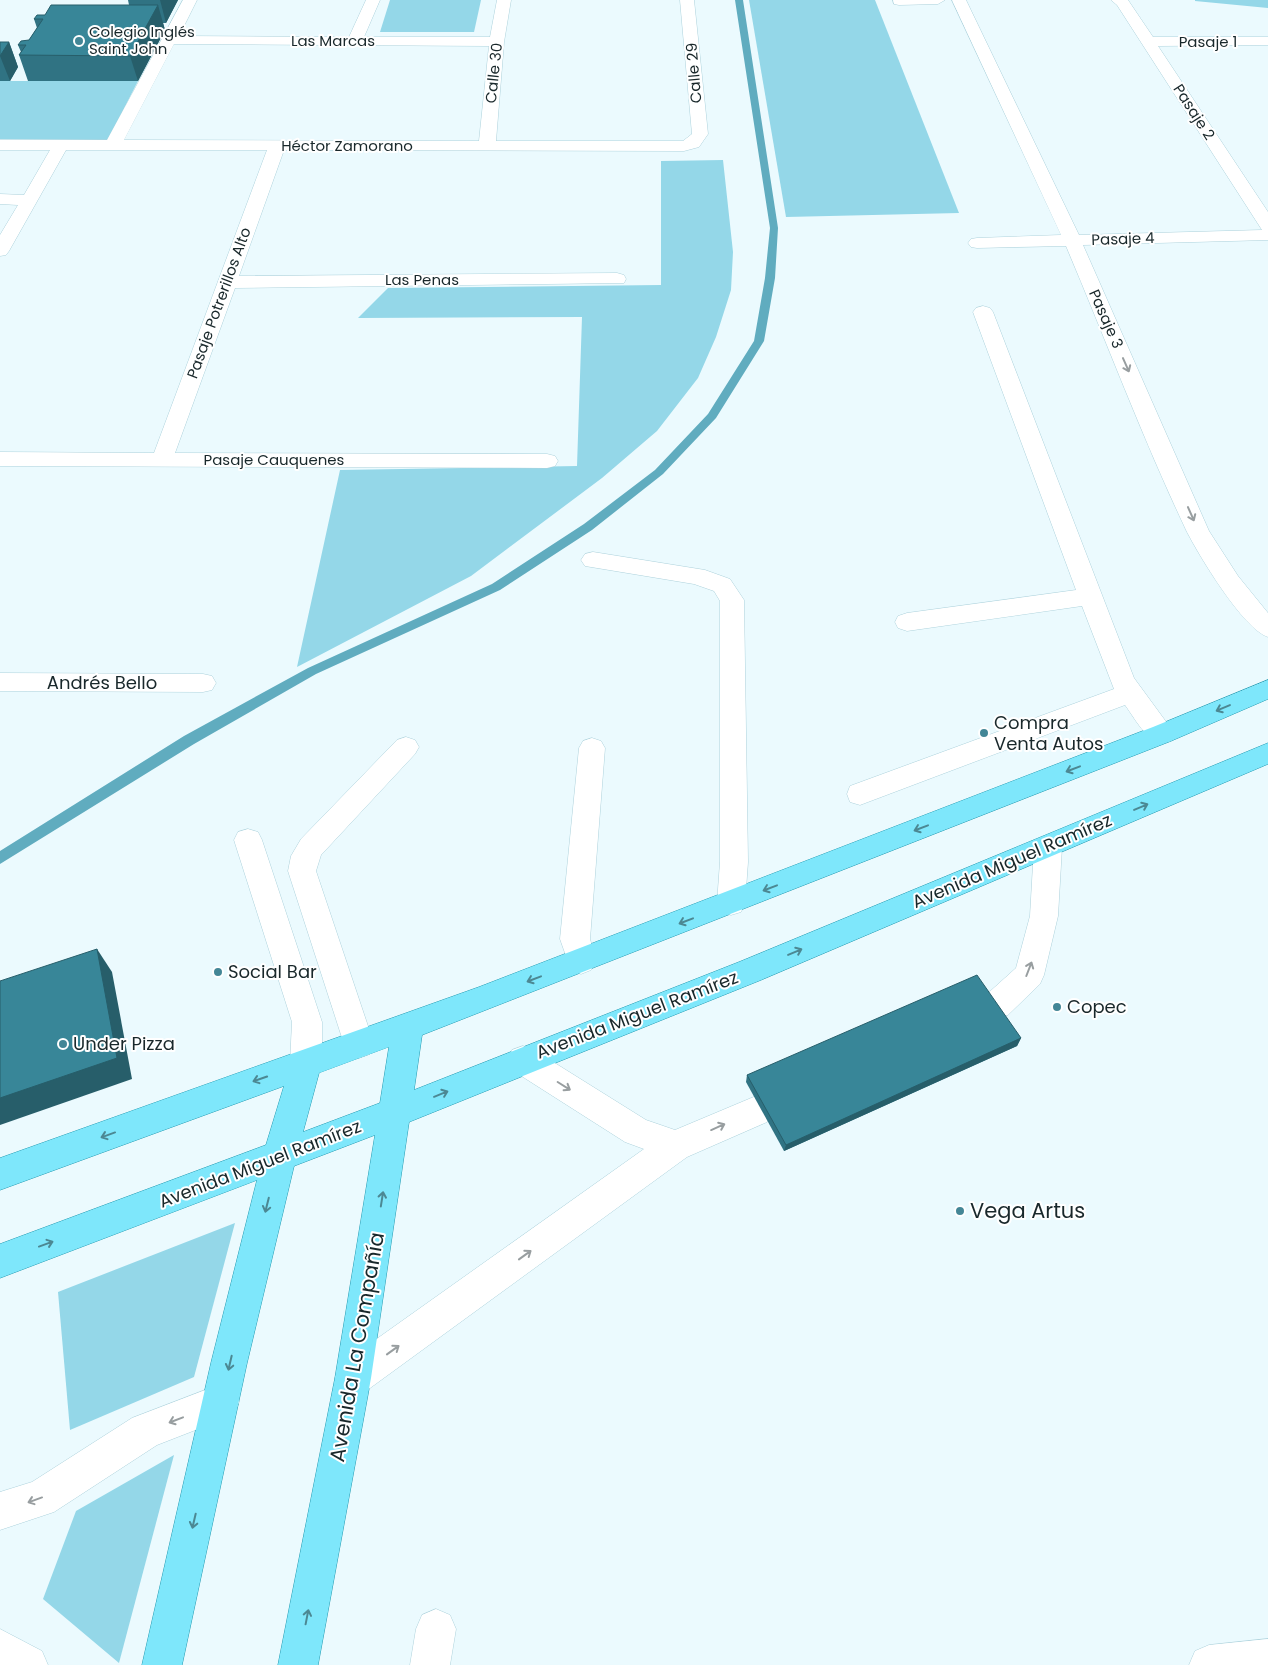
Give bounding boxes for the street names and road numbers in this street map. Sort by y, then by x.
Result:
street label: Las Marcas [291,30,375,51]
street label: Pasaje 1 [1179,31,1237,52]
street label: Calle 30 [480,42,507,104]
street label: Calle 29 [680,42,707,104]
street label: Pasaje 2 [1169,80,1220,144]
street label: Héctor Zamorano [281,135,413,156]
street label: Pasaje Potrerillos Alto [181,224,256,381]
street label: Pasaje 4 [1091,227,1155,250]
street label: Las Penas [385,269,459,290]
street label: Pasaje 3 [1084,286,1129,352]
street label: Pasaje Cauquenes [204,449,345,470]
street label: Andrés Bello [47,670,157,695]
street label: Avenida Miguel Ramírez [908,807,1115,914]
street label: Avenida Miguel Ramírez [532,964,741,1065]
street label: Avenida Miguel Ramírez [155,1113,364,1214]
street label: Avenida La Compañía [322,1230,391,1464]

